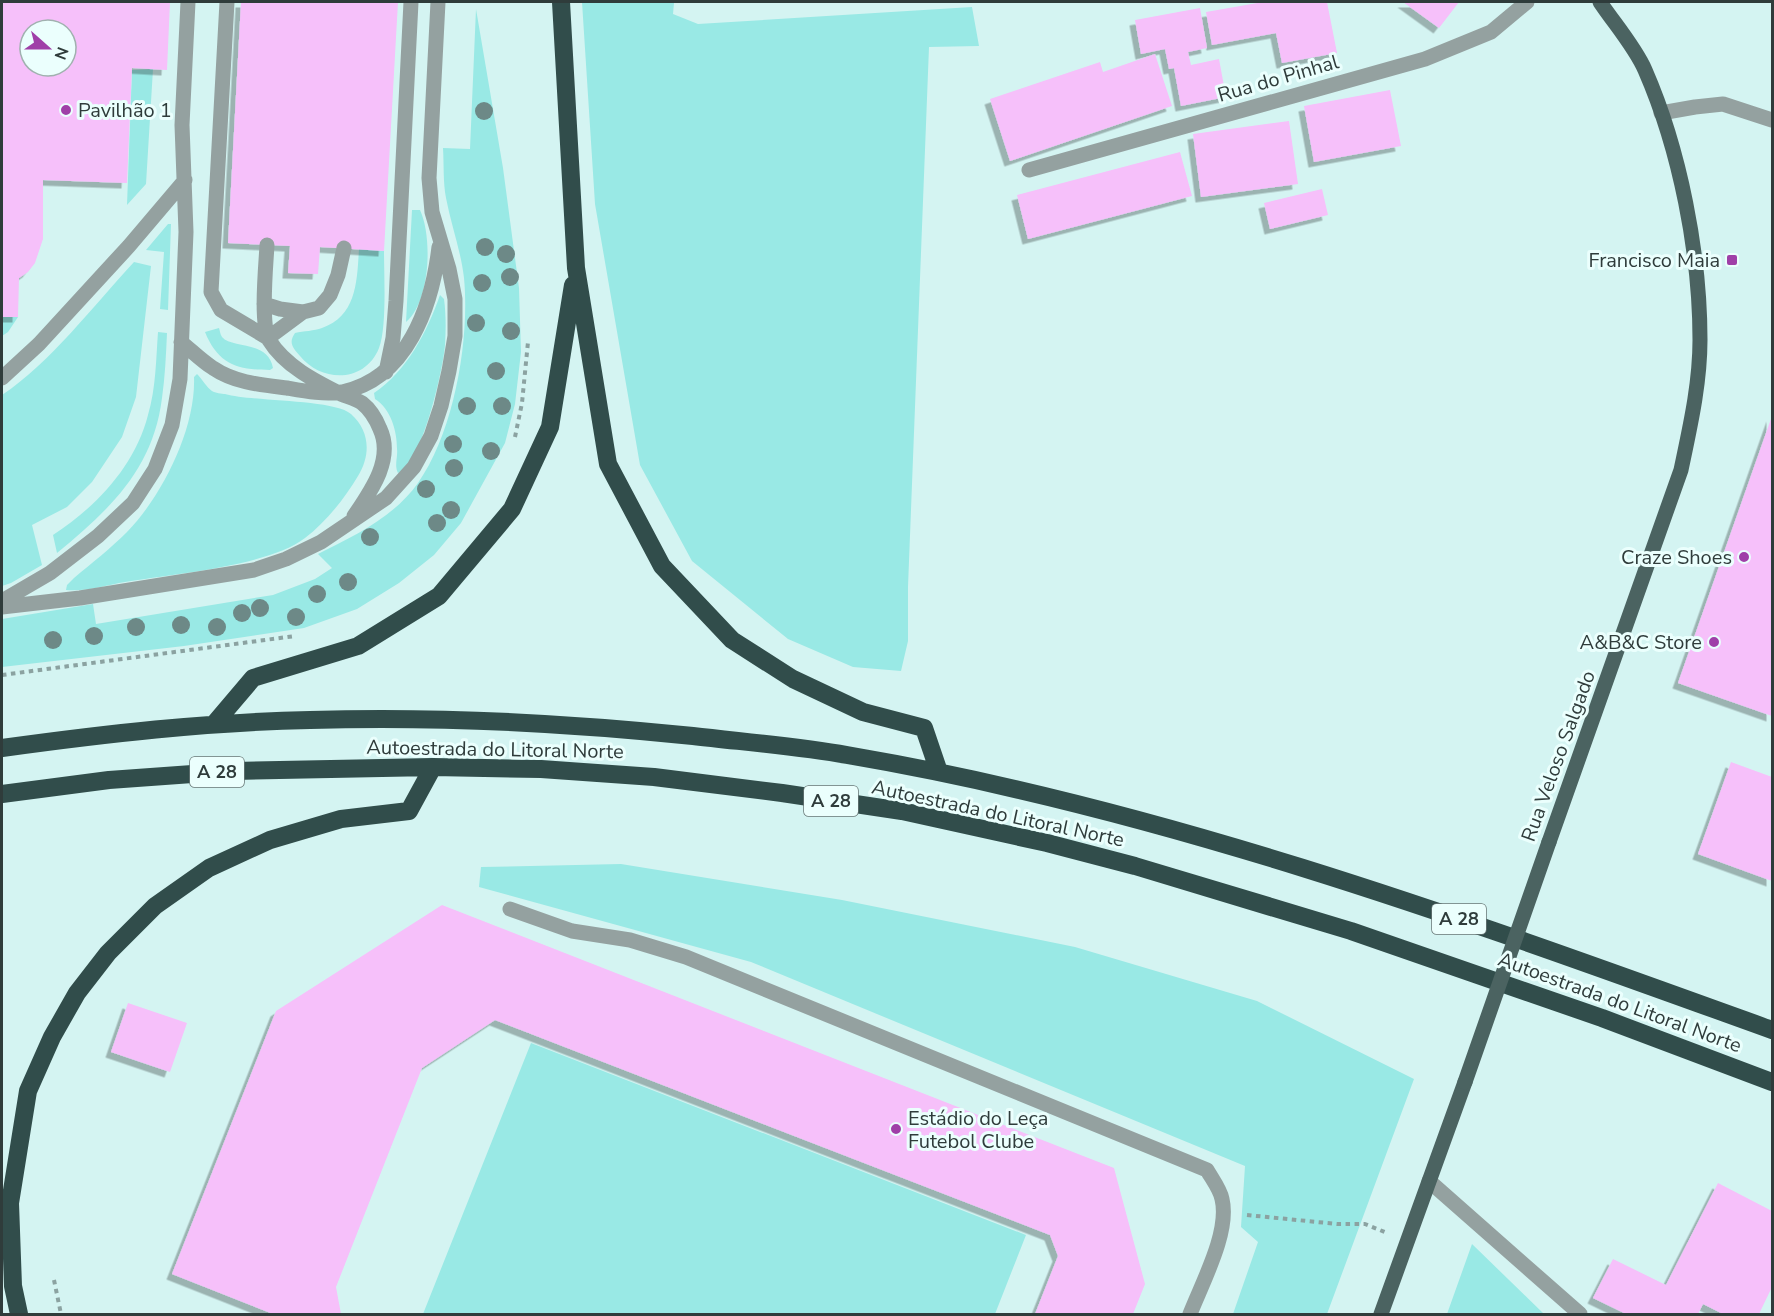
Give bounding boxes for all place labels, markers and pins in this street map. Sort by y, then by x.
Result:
place label: Pavilhão 1 [78,97,172,124]
marker: Pavilhão 1 [59,103,73,117]
place label: Francisco Maia [1588,247,1720,274]
marker: Francisco Maia [1725,253,1739,267]
place label: Craze Shoes [1621,544,1732,571]
marker: Craze Shoes [1737,550,1751,564]
place label: A&B&C Store [1580,629,1702,656]
marker: A&B&C Store [1707,635,1721,649]
place label: Estádio do Leça Futebol Clube [908,1105,1048,1155]
marker: Estádio do Leça Futebol Clube [889,1122,903,1136]

